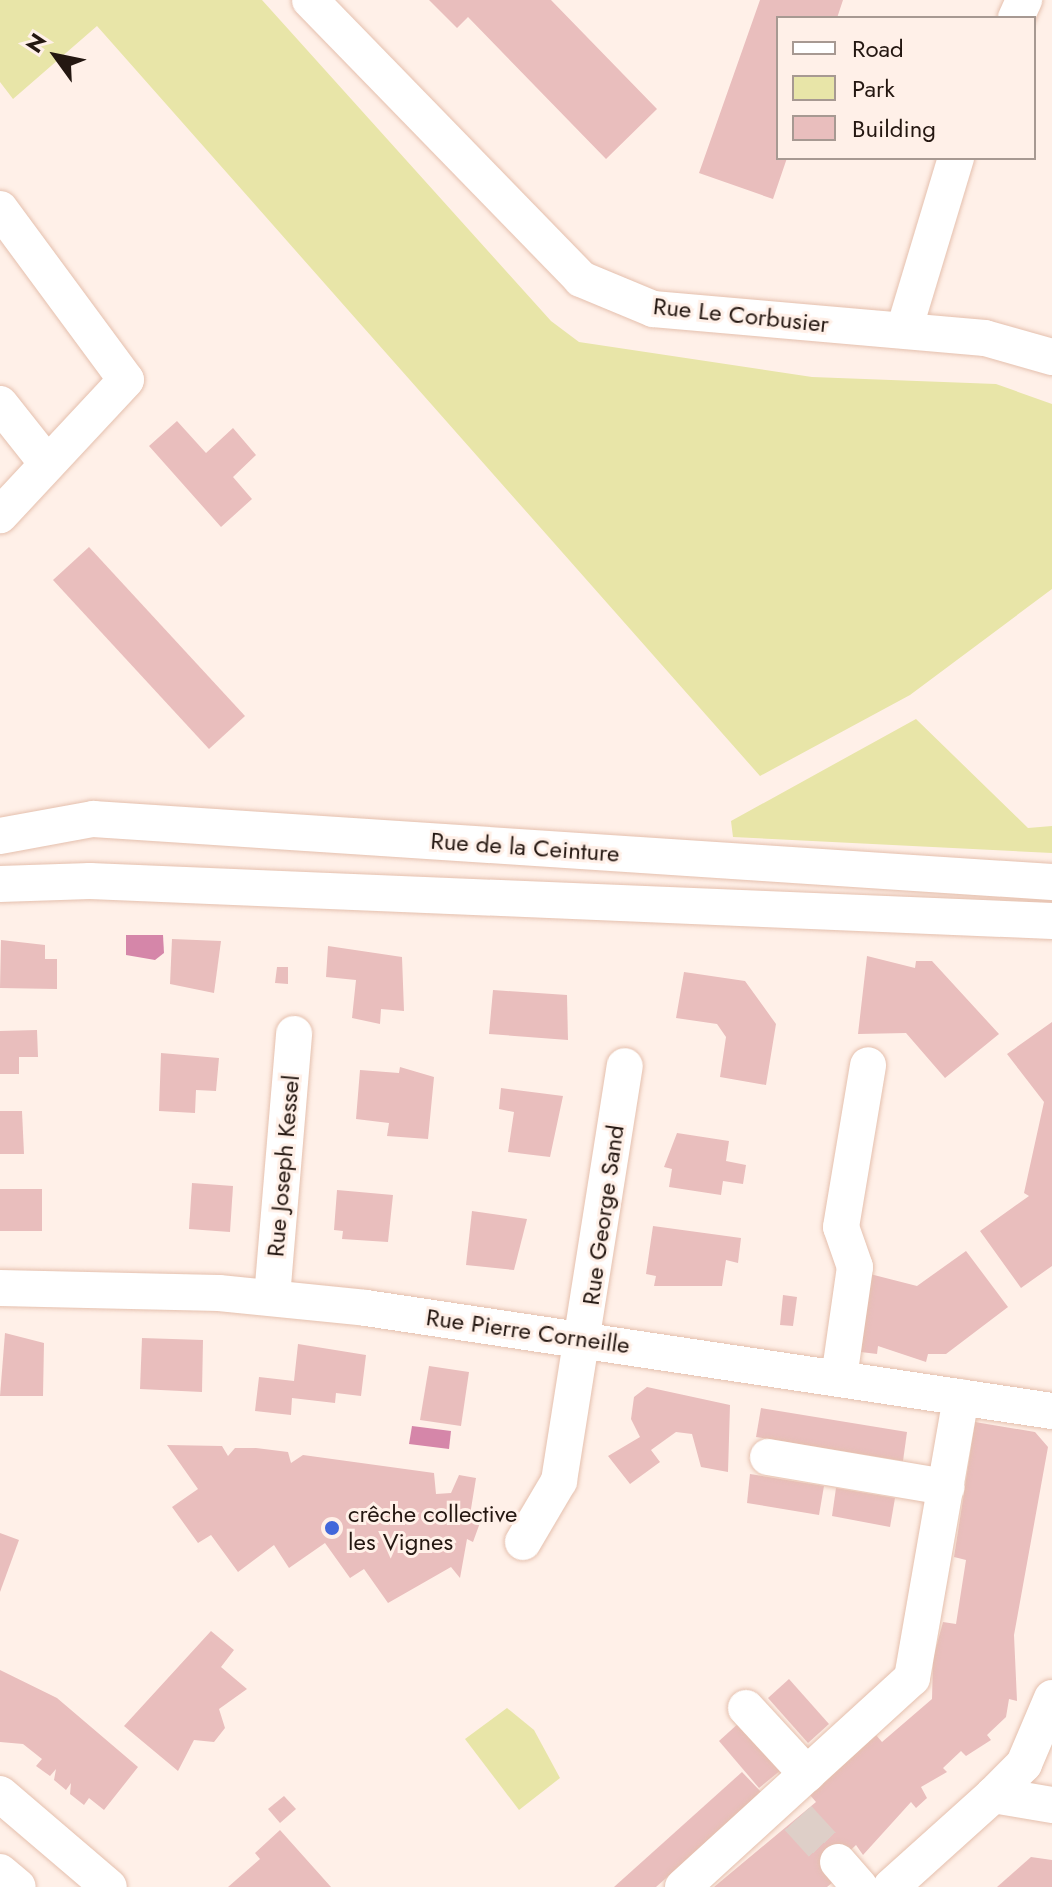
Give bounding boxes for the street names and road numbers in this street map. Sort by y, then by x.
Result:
street label: Rue Le Corbusier [652,291,830,339]
street label: Rue de la Ceinture [430,826,620,868]
street label: Rue Joseph Kessel [261,1074,305,1258]
street label: Rue George Sand [576,1123,630,1307]
street label: Rue Pierre Corneille [424,1302,632,1360]

